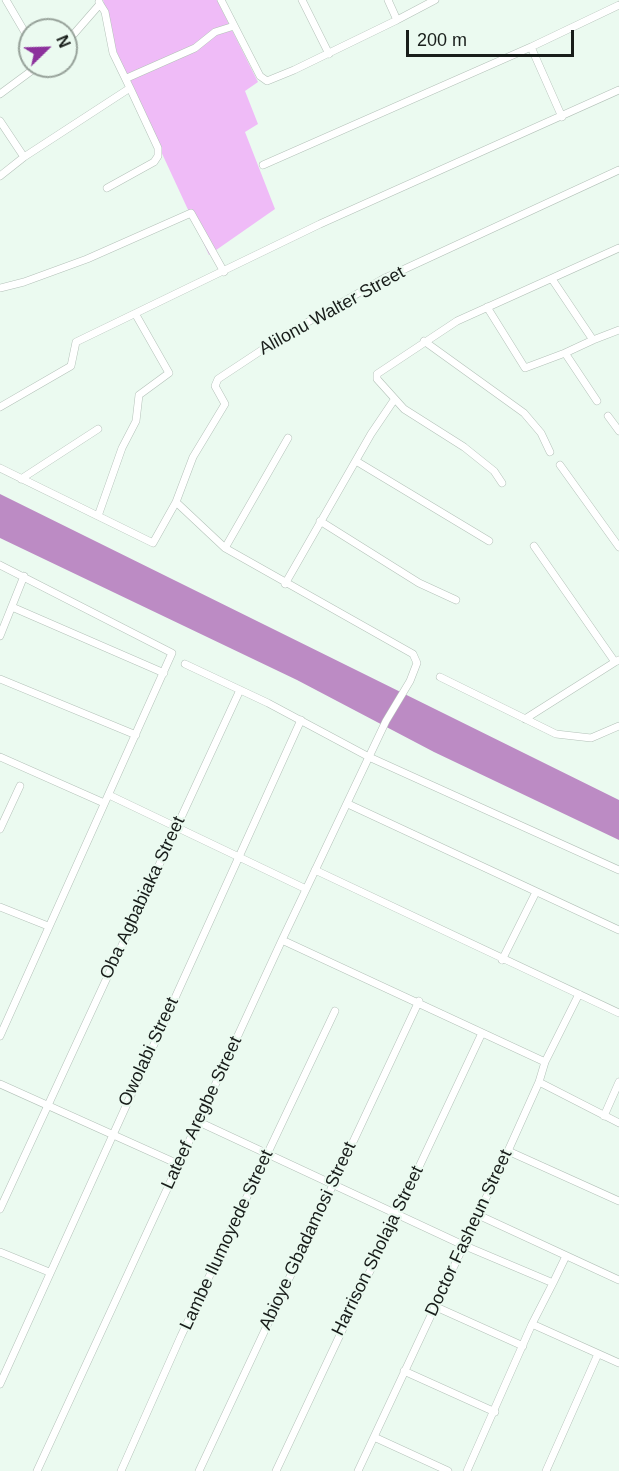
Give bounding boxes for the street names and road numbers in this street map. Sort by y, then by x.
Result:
street label: Alilonu Walter Street [255,262,409,360]
street label: Oba Agbabiaka Street [96,813,190,983]
street label: Owolabi Street [114,994,184,1110]
street label: Lateef Aregbe Street [157,1033,247,1193]
street label: Abioye Gbadamosi Street [255,1138,361,1334]
street label: Doctor Fasheun Street [421,1146,517,1320]
street label: Lambe Ilumoyede Street [176,1147,278,1333]
street label: Harrison Sholaja Street [328,1163,428,1339]

